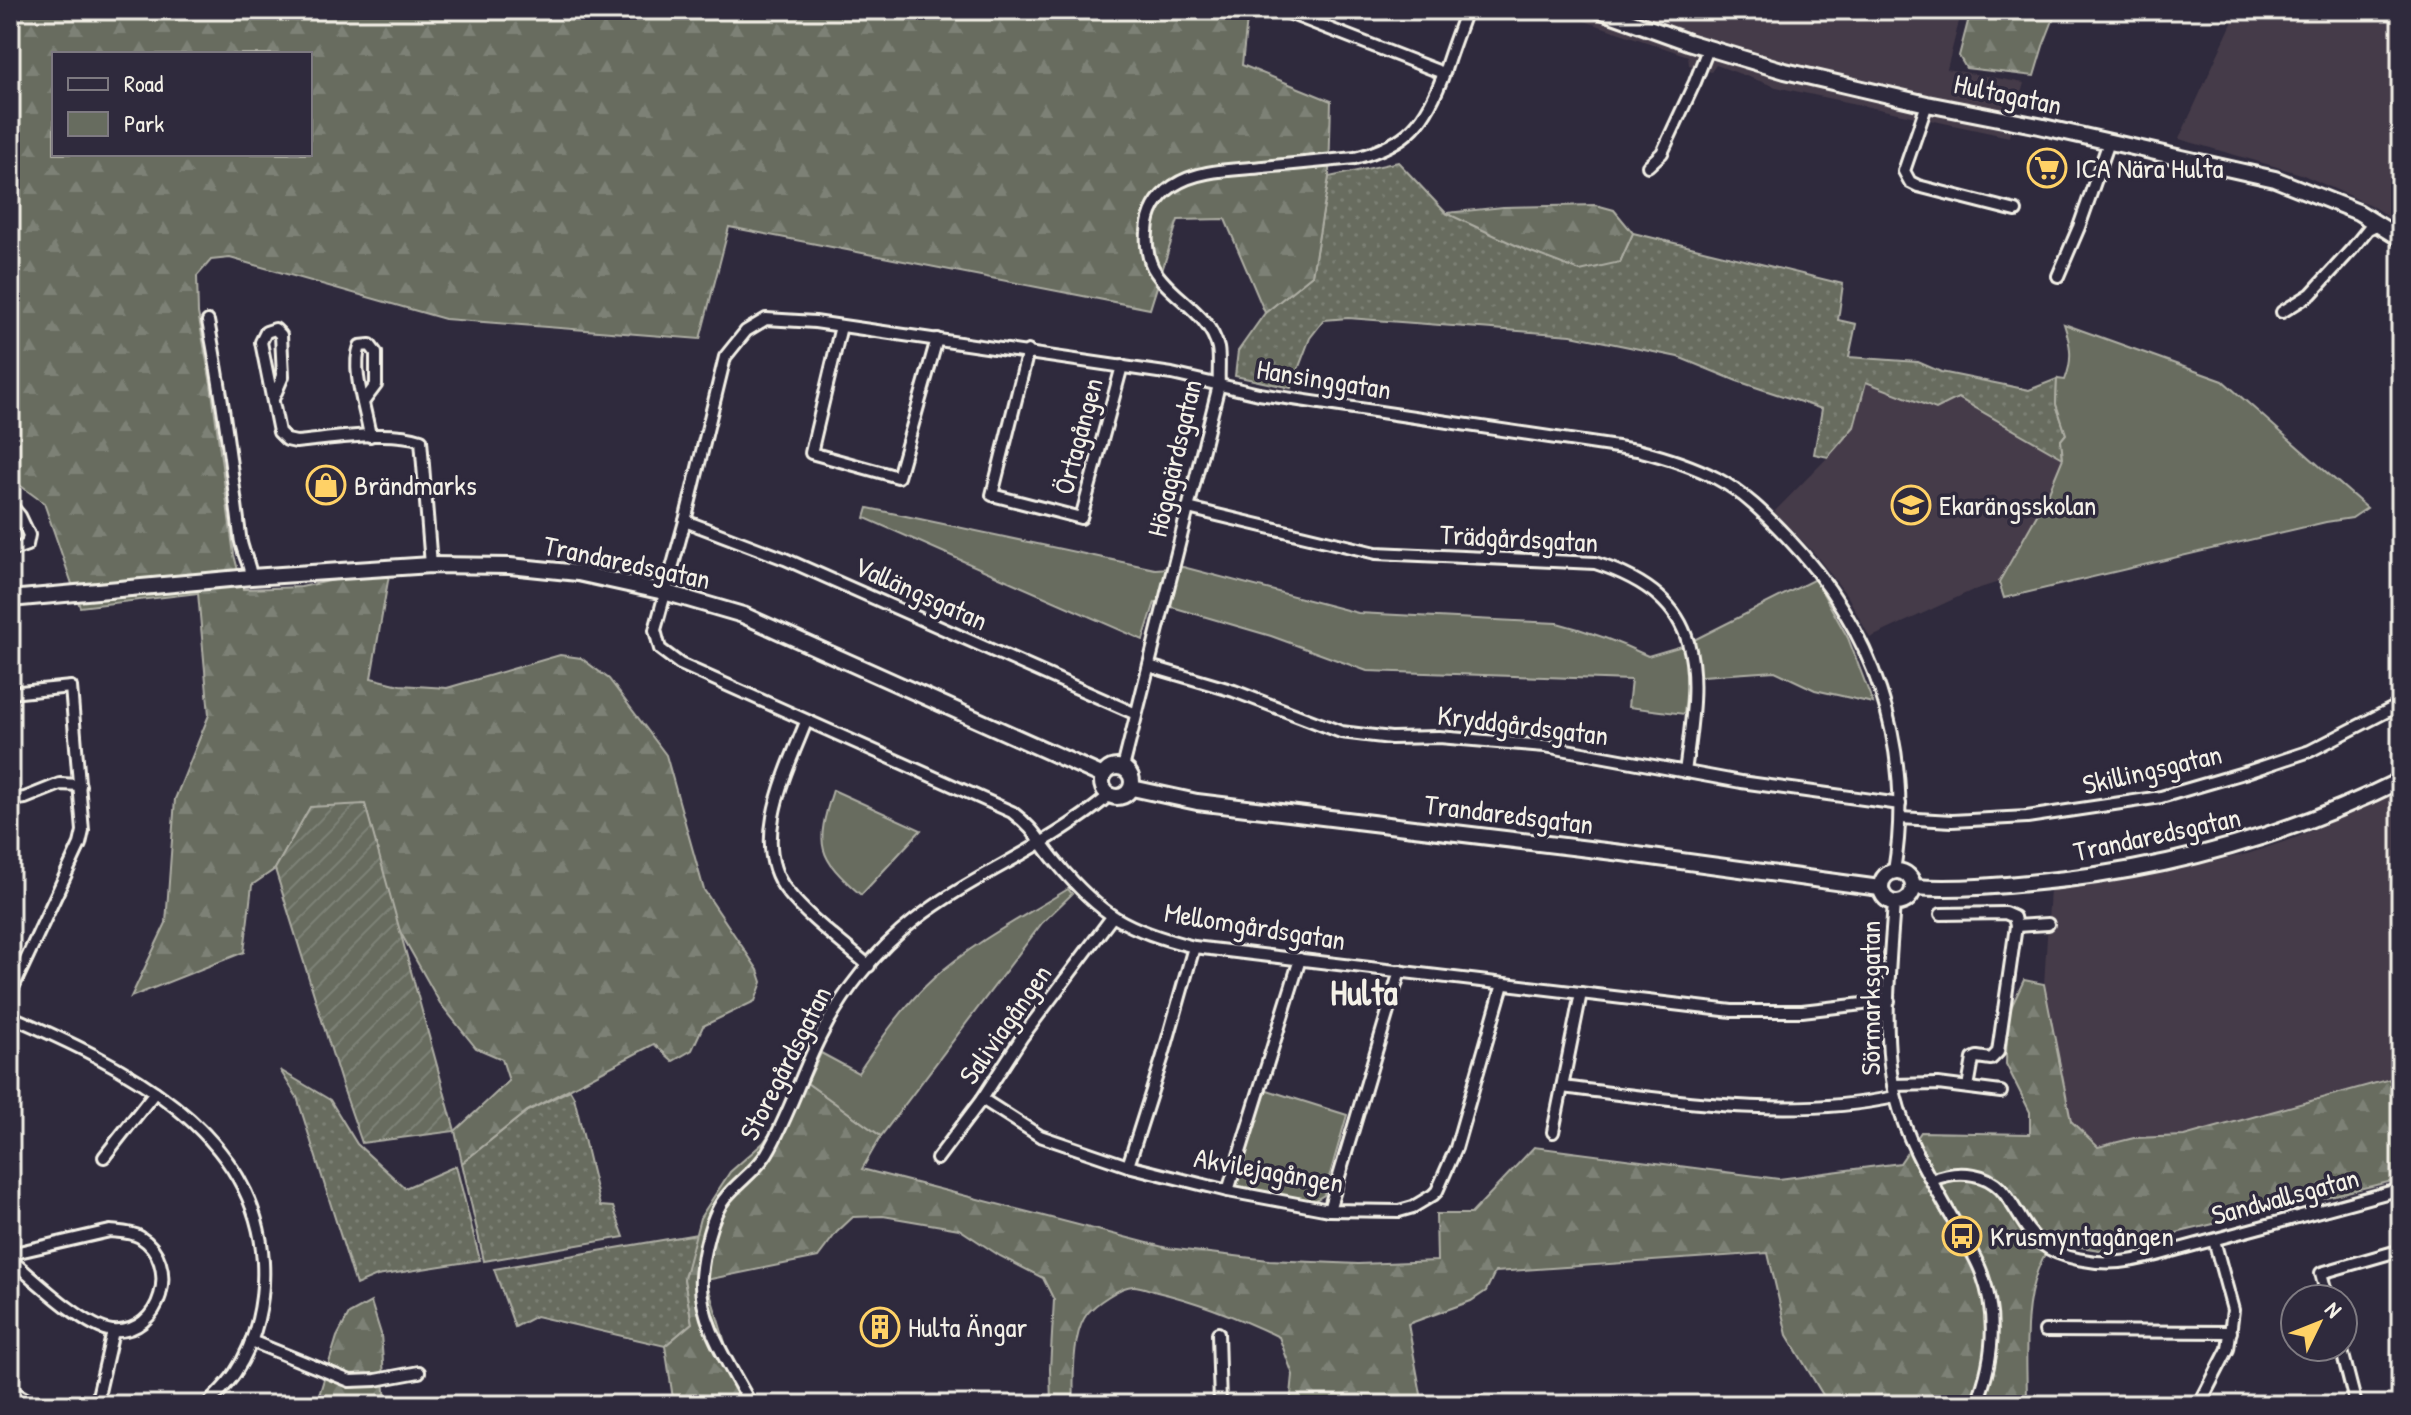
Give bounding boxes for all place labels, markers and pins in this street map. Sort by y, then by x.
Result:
supermarket icon: ICA Nära Hulta [2026,147,2068,189]
place label: ICA Nära Hulta [2075,149,2223,187]
shop icon: Brändmarks [305,464,347,506]
place label: Brändmarks [354,466,477,504]
school or university icon: Ekarängsskolan [1890,484,1932,526]
place label: Ekarängsskolan [1939,486,2096,524]
bus stop icon: Krusmyntagången [1941,1215,1983,1257]
place label: Krusmyntagången [1990,1217,2174,1255]
building icon: Hulta Ängar [859,1306,901,1348]
place label: Hulta Ängar [908,1308,1028,1346]

